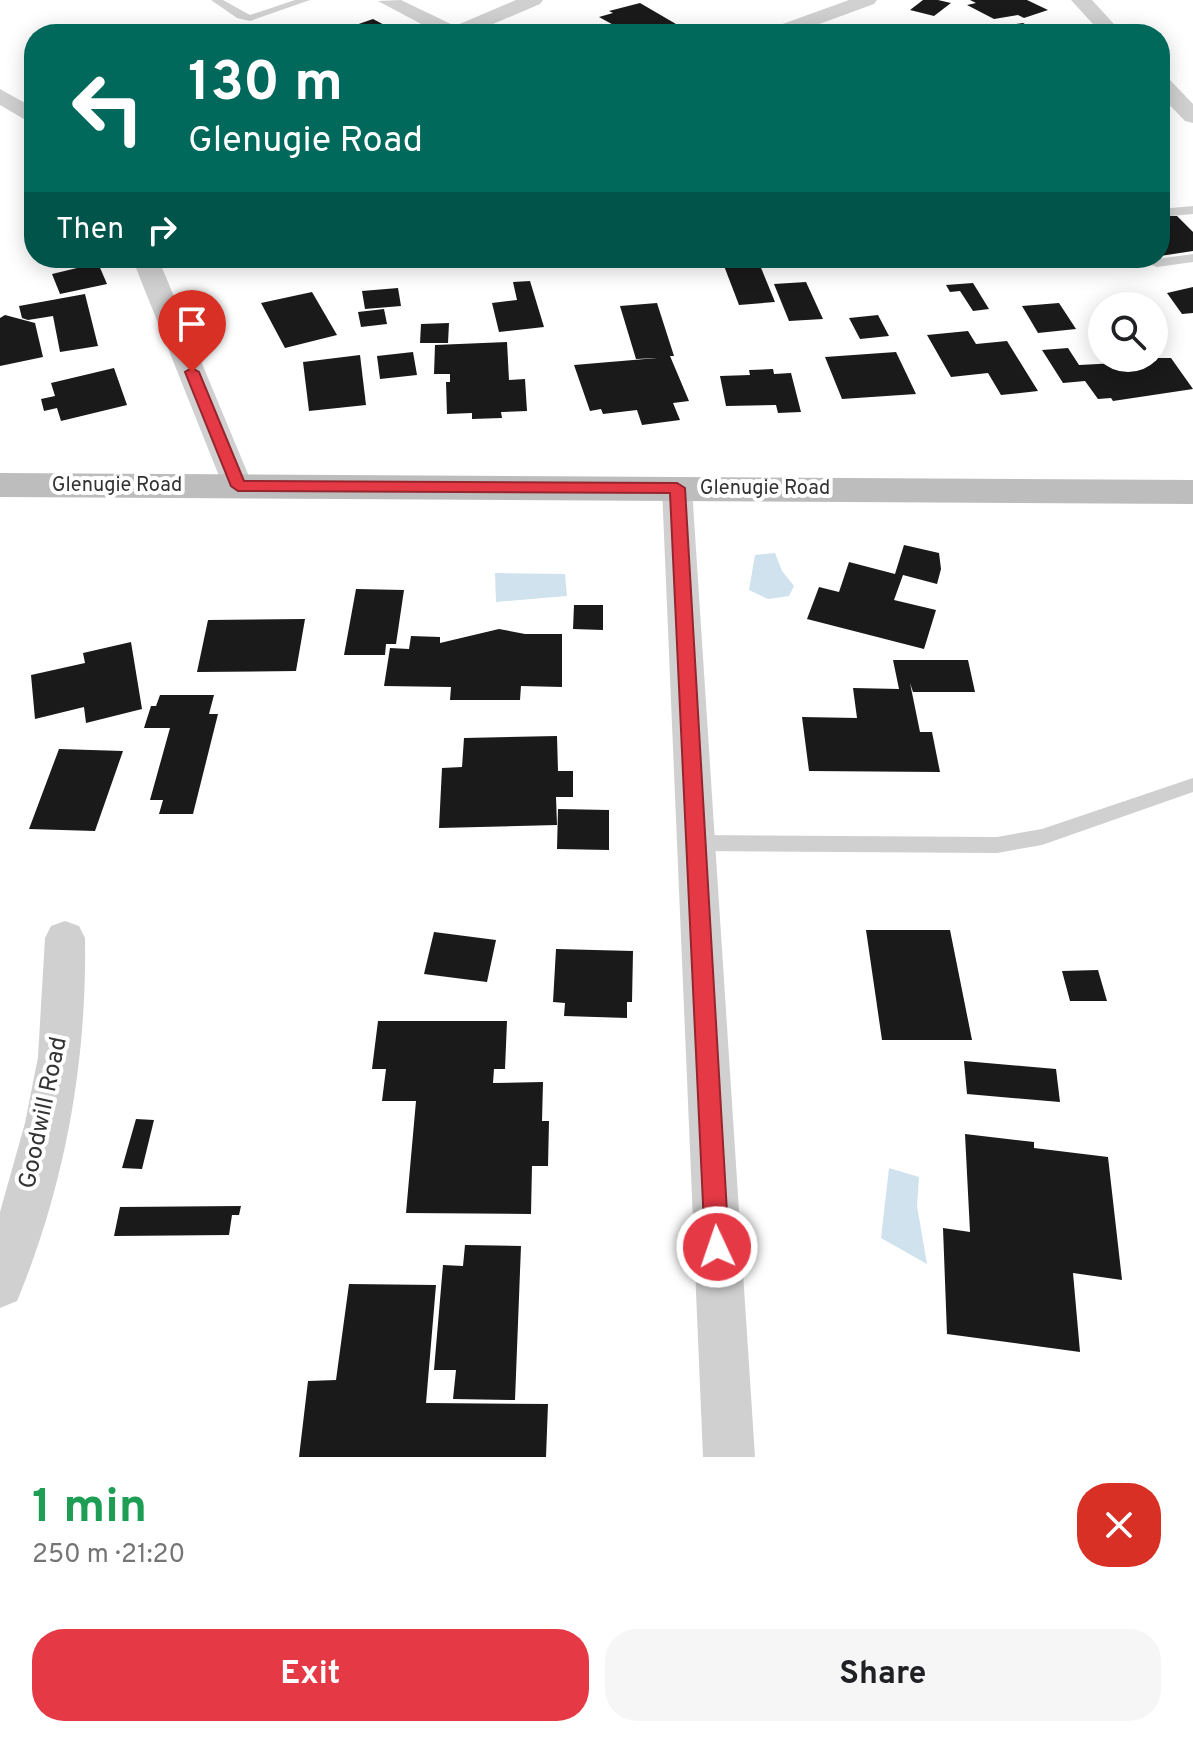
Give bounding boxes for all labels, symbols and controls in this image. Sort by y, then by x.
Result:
text: 130 m [188,50,343,120]
icon: left [56,56,160,160]
text: Glenugie Road [188,119,423,165]
icon: right [140,208,184,252]
text: Then [56,212,124,249]
pin [158,290,226,372]
map controls [1088,292,1168,372]
button: search [1088,292,1168,372]
icon: arrive [170,302,214,346]
street label: Glenugie Road [52,473,182,499]
street label: Glenugie Road [700,476,830,502]
street label: Goodwill Road [13,1034,75,1192]
position arrow [675,1205,759,1289]
text: 1 min [32,1479,147,1539]
button: close [1077,1483,1161,1567]
text: 250 m · 21:20 [32,1539,185,1572]
button: Exit [32,1629,589,1721]
button: Share [605,1629,1161,1721]

